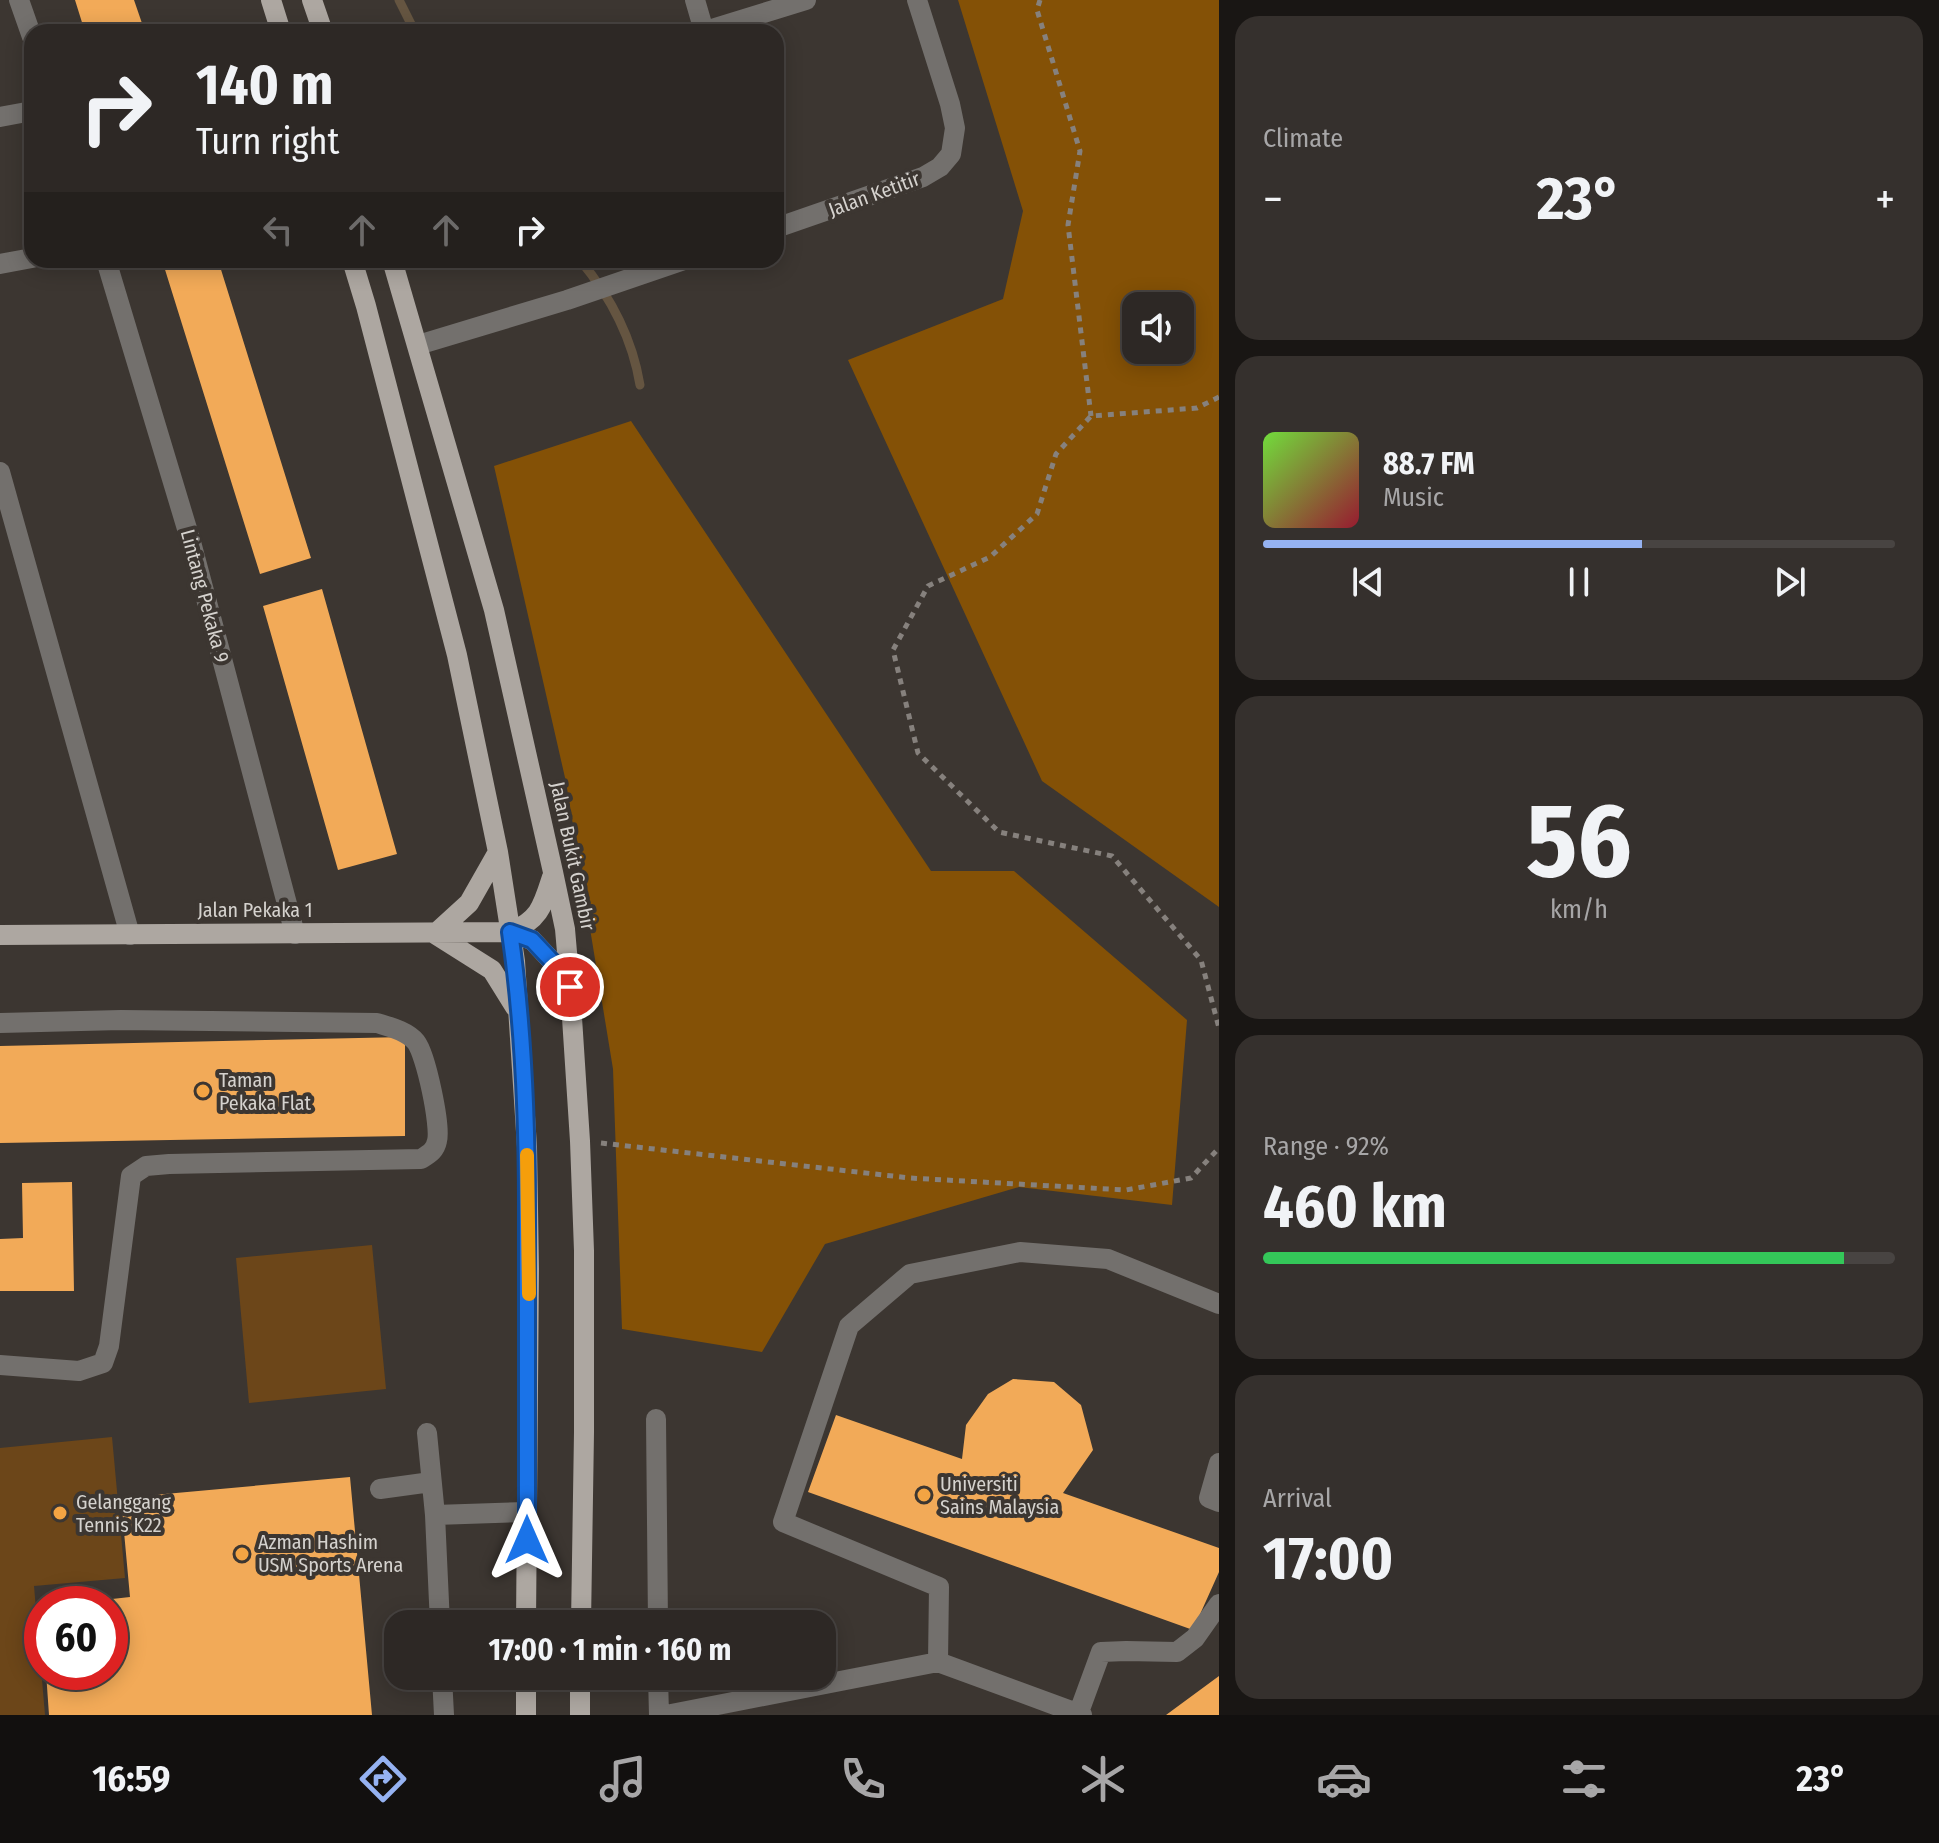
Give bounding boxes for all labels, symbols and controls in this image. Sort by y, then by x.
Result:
text: 140 m [196,52,333,119]
icon: right [64,56,168,160]
text: Turn right [196,120,339,164]
text: Climate [1263,123,1343,154]
text: 23° [1537,163,1621,235]
street label: Jalan Ketitir [825,166,923,222]
text: − [1263,173,1283,226]
text: + [1875,173,1895,226]
icon: left [256,208,300,252]
icon: ahead [340,208,384,252]
icon: ahead [424,208,468,252]
icon: right [508,208,552,252]
map controls [1122,292,1194,364]
button: sound [1122,292,1194,364]
text: 88.7 FM [1383,446,1475,482]
text: Music [1383,482,1444,513]
street label: Lintang Pekaka 9 [176,527,234,665]
icon: previous [1346,560,1390,604]
icon: pause [1557,560,1601,604]
icon: next [1768,560,1812,604]
street label: Jalan Bukit Gambir [546,779,600,933]
text: 56 [1526,779,1632,904]
text: km/h [1550,894,1608,925]
street label: Jalan Pekaka 1 [197,898,313,922]
pin [536,953,604,1021]
icon: arrive [548,965,592,1009]
place label: Taman Pekaka Flat [219,1068,312,1115]
marker: Taman Pekaka Flat [194,1082,212,1100]
text: Range · 92% [1263,1131,1389,1162]
text: 460 km [1263,1171,1447,1243]
place label: Universiti Sains Malaysia [940,1472,1059,1519]
text: Arrival [1263,1483,1332,1514]
marker: Universiti Sains Malaysia [915,1486,933,1504]
place label: Gelanggang Tennis K22 [76,1490,172,1537]
position arrow [485,1498,569,1582]
marker: Gelanggang Tennis K22 [51,1504,69,1522]
text: 17:00 [1263,1523,1393,1595]
place label: Azman Hashim USM Sports Arena [258,1530,403,1577]
marker: Azman Hashim USM Sports Arena [233,1545,251,1563]
speed limit sign: 60 [24,1586,128,1690]
text: 17:00 · 1 min · 160 m [489,1632,732,1668]
icon: directions [355,1751,411,1807]
icon: music [595,1751,651,1807]
icon: phone [835,1751,891,1807]
icon: climate [1075,1751,1131,1807]
icon: car [1316,1751,1372,1807]
icon: filters [1556,1751,1612,1807]
text: 16:59 [92,1757,170,1801]
text: 23° [1796,1757,1847,1801]

